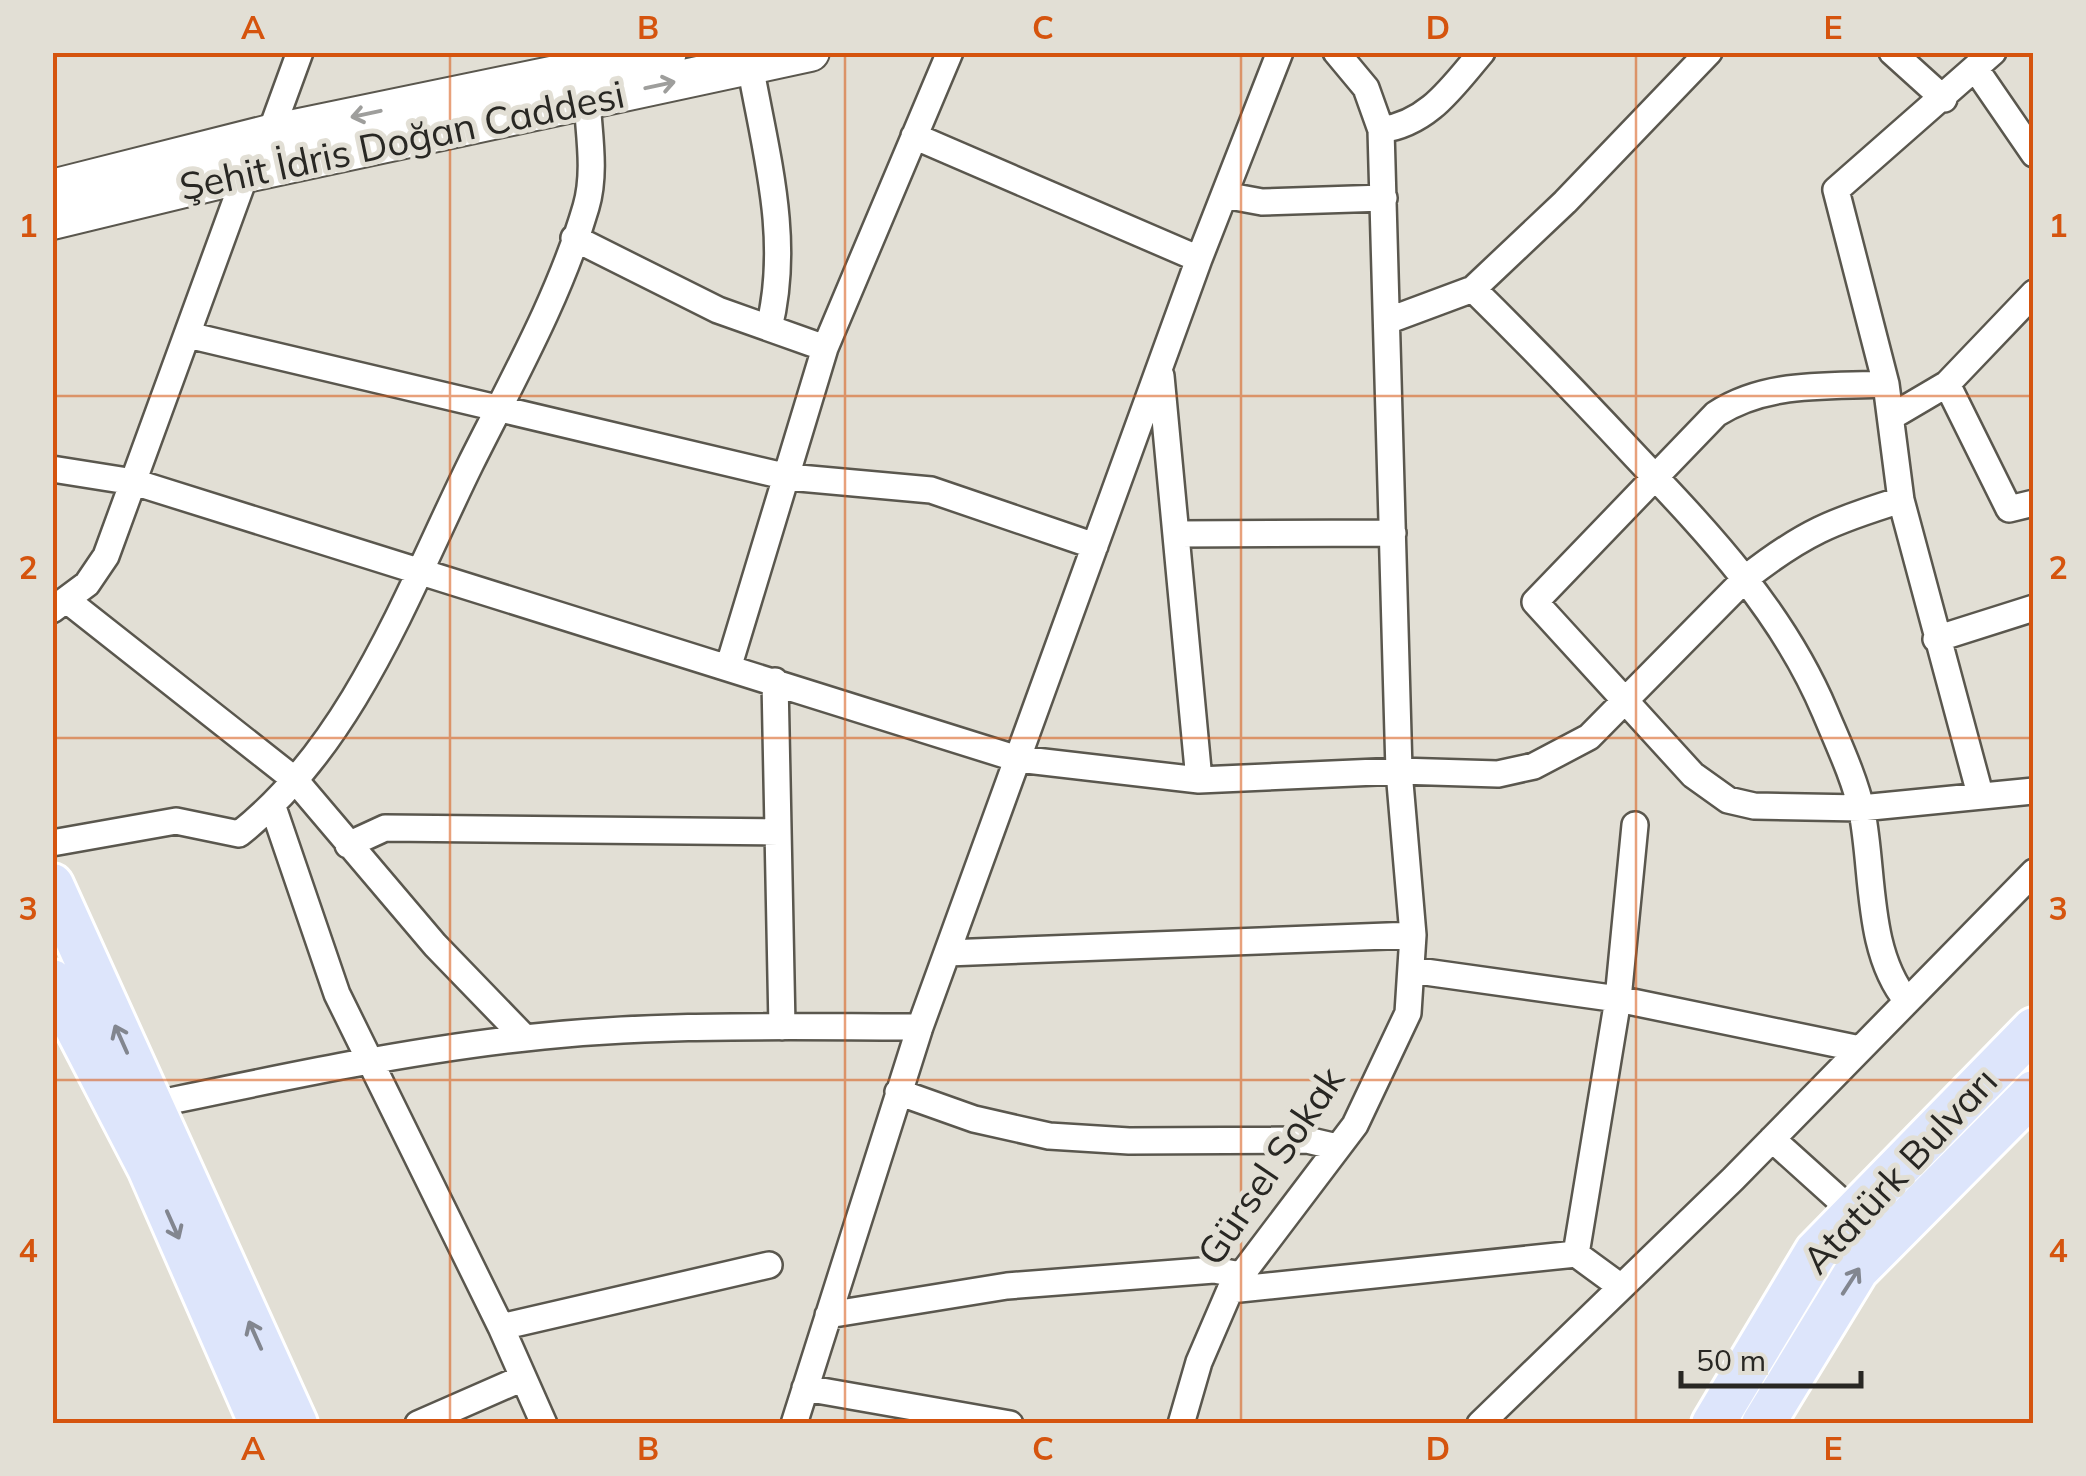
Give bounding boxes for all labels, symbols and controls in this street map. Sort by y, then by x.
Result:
text: A [241,7,265,47]
text: B [637,7,659,47]
text: C [1032,7,1054,47]
text: D [1426,7,1450,47]
text: E [1823,7,1843,47]
street label: Şehit İdris Doğan Caddesi [175,69,629,211]
one-way arrow [643,74,675,93]
one-way arrow [351,105,383,124]
text: 1 [18,205,38,245]
text: 1 [2048,205,2068,245]
text: 2 [18,547,38,587]
text: 2 [2048,547,2068,587]
text: 3 [18,888,38,928]
text: 3 [2048,888,2068,928]
one-way arrow [111,1024,129,1055]
street label: Gürsel Sokak [1186,1057,1354,1274]
street label: Atatürk Bulvarı [1792,1057,2007,1283]
one-way arrow [165,1209,183,1240]
text: 4 [18,1230,38,1270]
text: 4 [2048,1230,2068,1270]
one-way arrow [1841,1268,1861,1295]
one-way arrow [245,1321,264,1351]
scale bar [1681,1326,1861,1388]
text: 50 m [1696,1341,1766,1379]
text: A [241,1428,265,1468]
text: B [637,1428,659,1468]
text: C [1032,1428,1054,1468]
text: D [1426,1428,1450,1468]
text: E [1823,1428,1843,1468]

